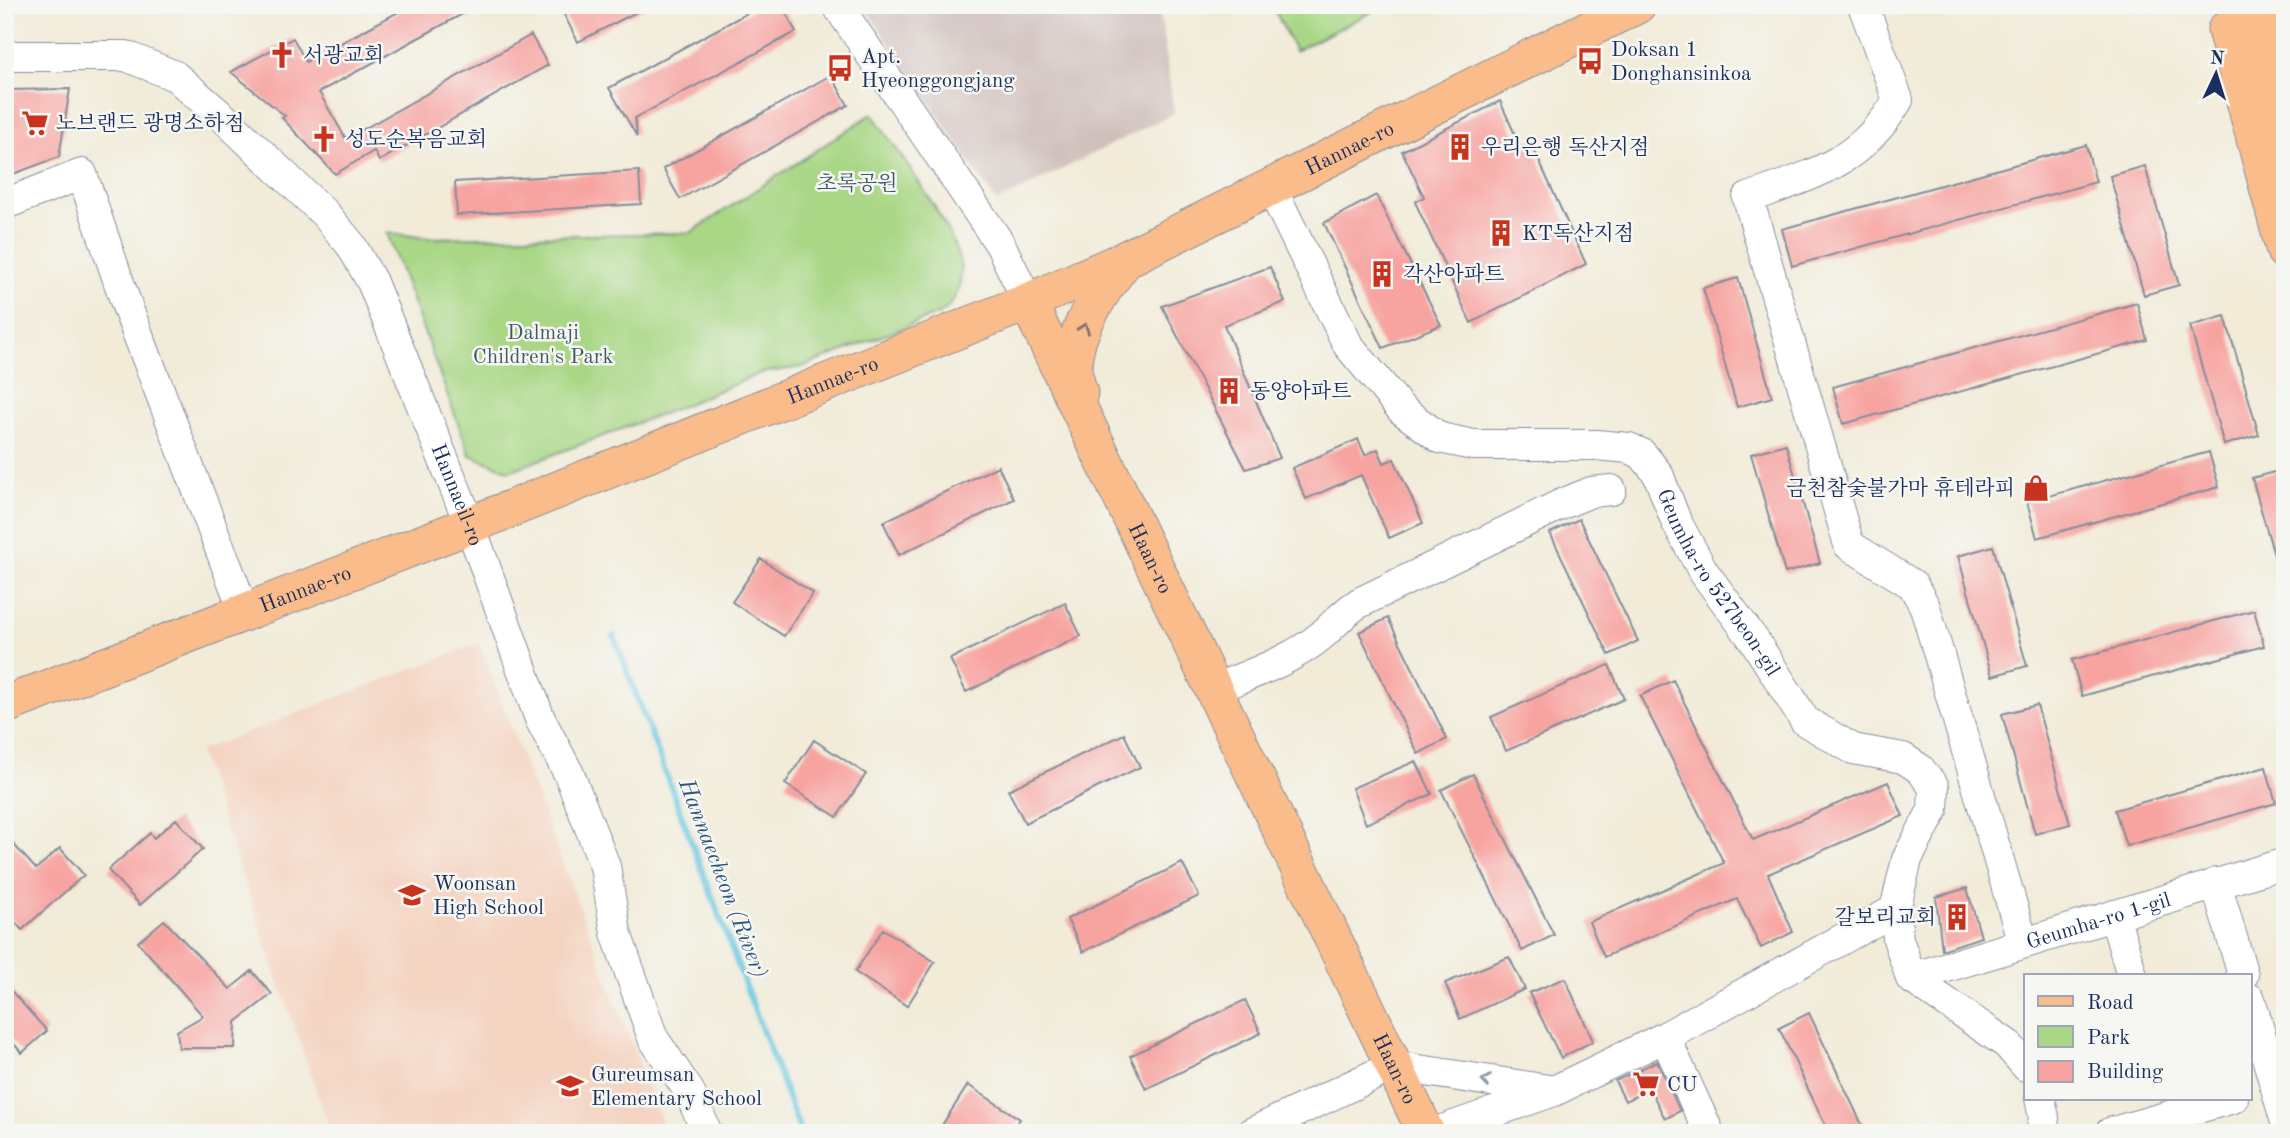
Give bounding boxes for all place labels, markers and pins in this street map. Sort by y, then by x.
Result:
church icon: 서광교회 [267,40,297,70]
place label: Doksan 1 Donghansinkoa [1611,40,1751,85]
place label: 서광교회 [303,44,384,67]
bus stop icon: Doksan 1 Donghansinkoa [1575,46,1605,76]
place label: Apt. Hyeonggongjang [861,47,1015,92]
bus stop icon: Apt. Hyeonggongjang [825,53,855,83]
supermarket icon: 노브랜드 광명소하점 [20,108,50,138]
place label: 노브랜드 광명소하점 [56,112,244,135]
church icon: 성도순복음교회 [309,124,339,154]
place label: 성도순복음교회 [345,128,487,151]
building icon: 우리은행 독산지점 [1445,132,1475,162]
place label: 우리은행 독산지점 [1481,136,1649,159]
building icon: KT독산지점 [1486,218,1516,248]
place label: KT독산지점 [1522,222,1634,245]
building icon: 각산아파트 [1367,259,1397,289]
place label: 각산아파트 [1403,263,1504,286]
building icon: 동양아파트 [1214,376,1244,406]
place label: 동양아파트 [1250,380,1351,403]
shop icon: 금천참숯불가마 휴테라피 [2021,473,2051,503]
place label: 금천참숯불가마 휴테라피 [1786,476,2015,500]
place label: Woonsan High School [433,874,544,919]
school or university icon: Woonsan High School [397,880,427,910]
building icon: 갈보리교회 [1942,902,1972,932]
place label: 갈보리교회 [1835,906,1936,929]
place label: Gureumsan Elementary School [591,1065,762,1110]
supermarket icon: CU [1631,1069,1661,1099]
school or university icon: Gureumsan Elementary School [555,1071,585,1101]
place label: CU [1667,1075,1697,1096]

